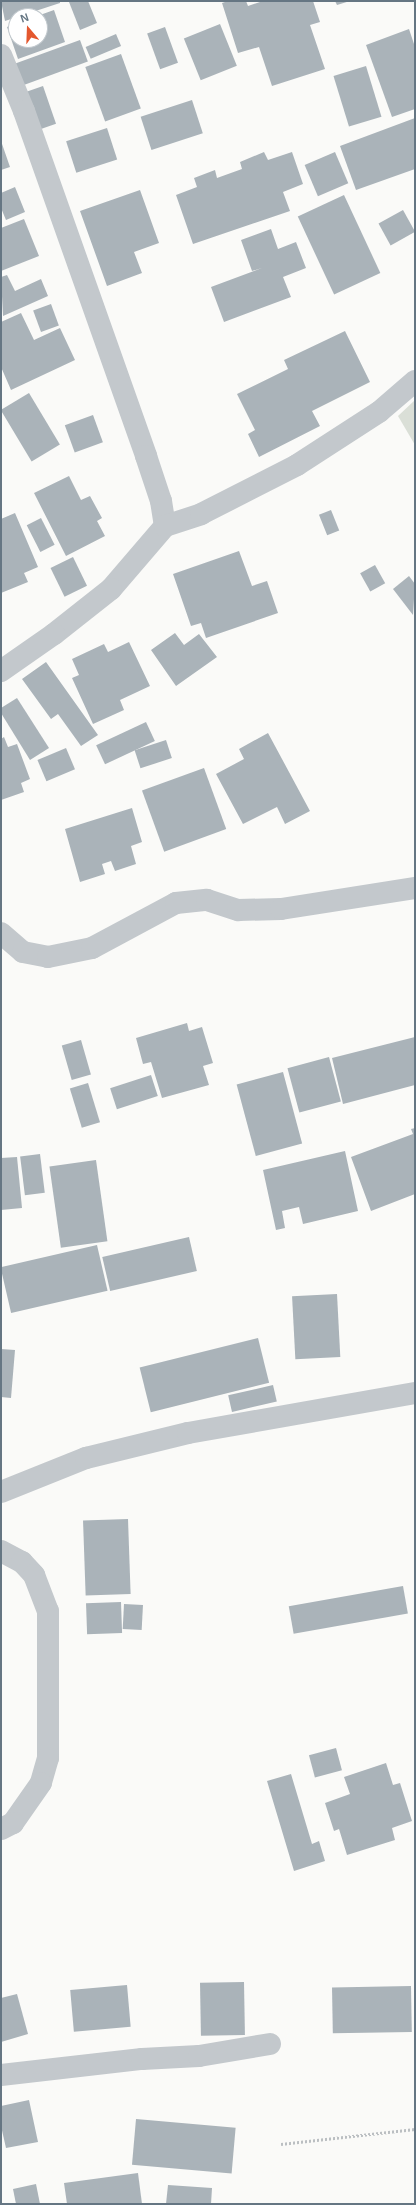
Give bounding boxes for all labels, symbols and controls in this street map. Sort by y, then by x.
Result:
north arrow [8,8,48,48]
text: N [19,11,30,25]

